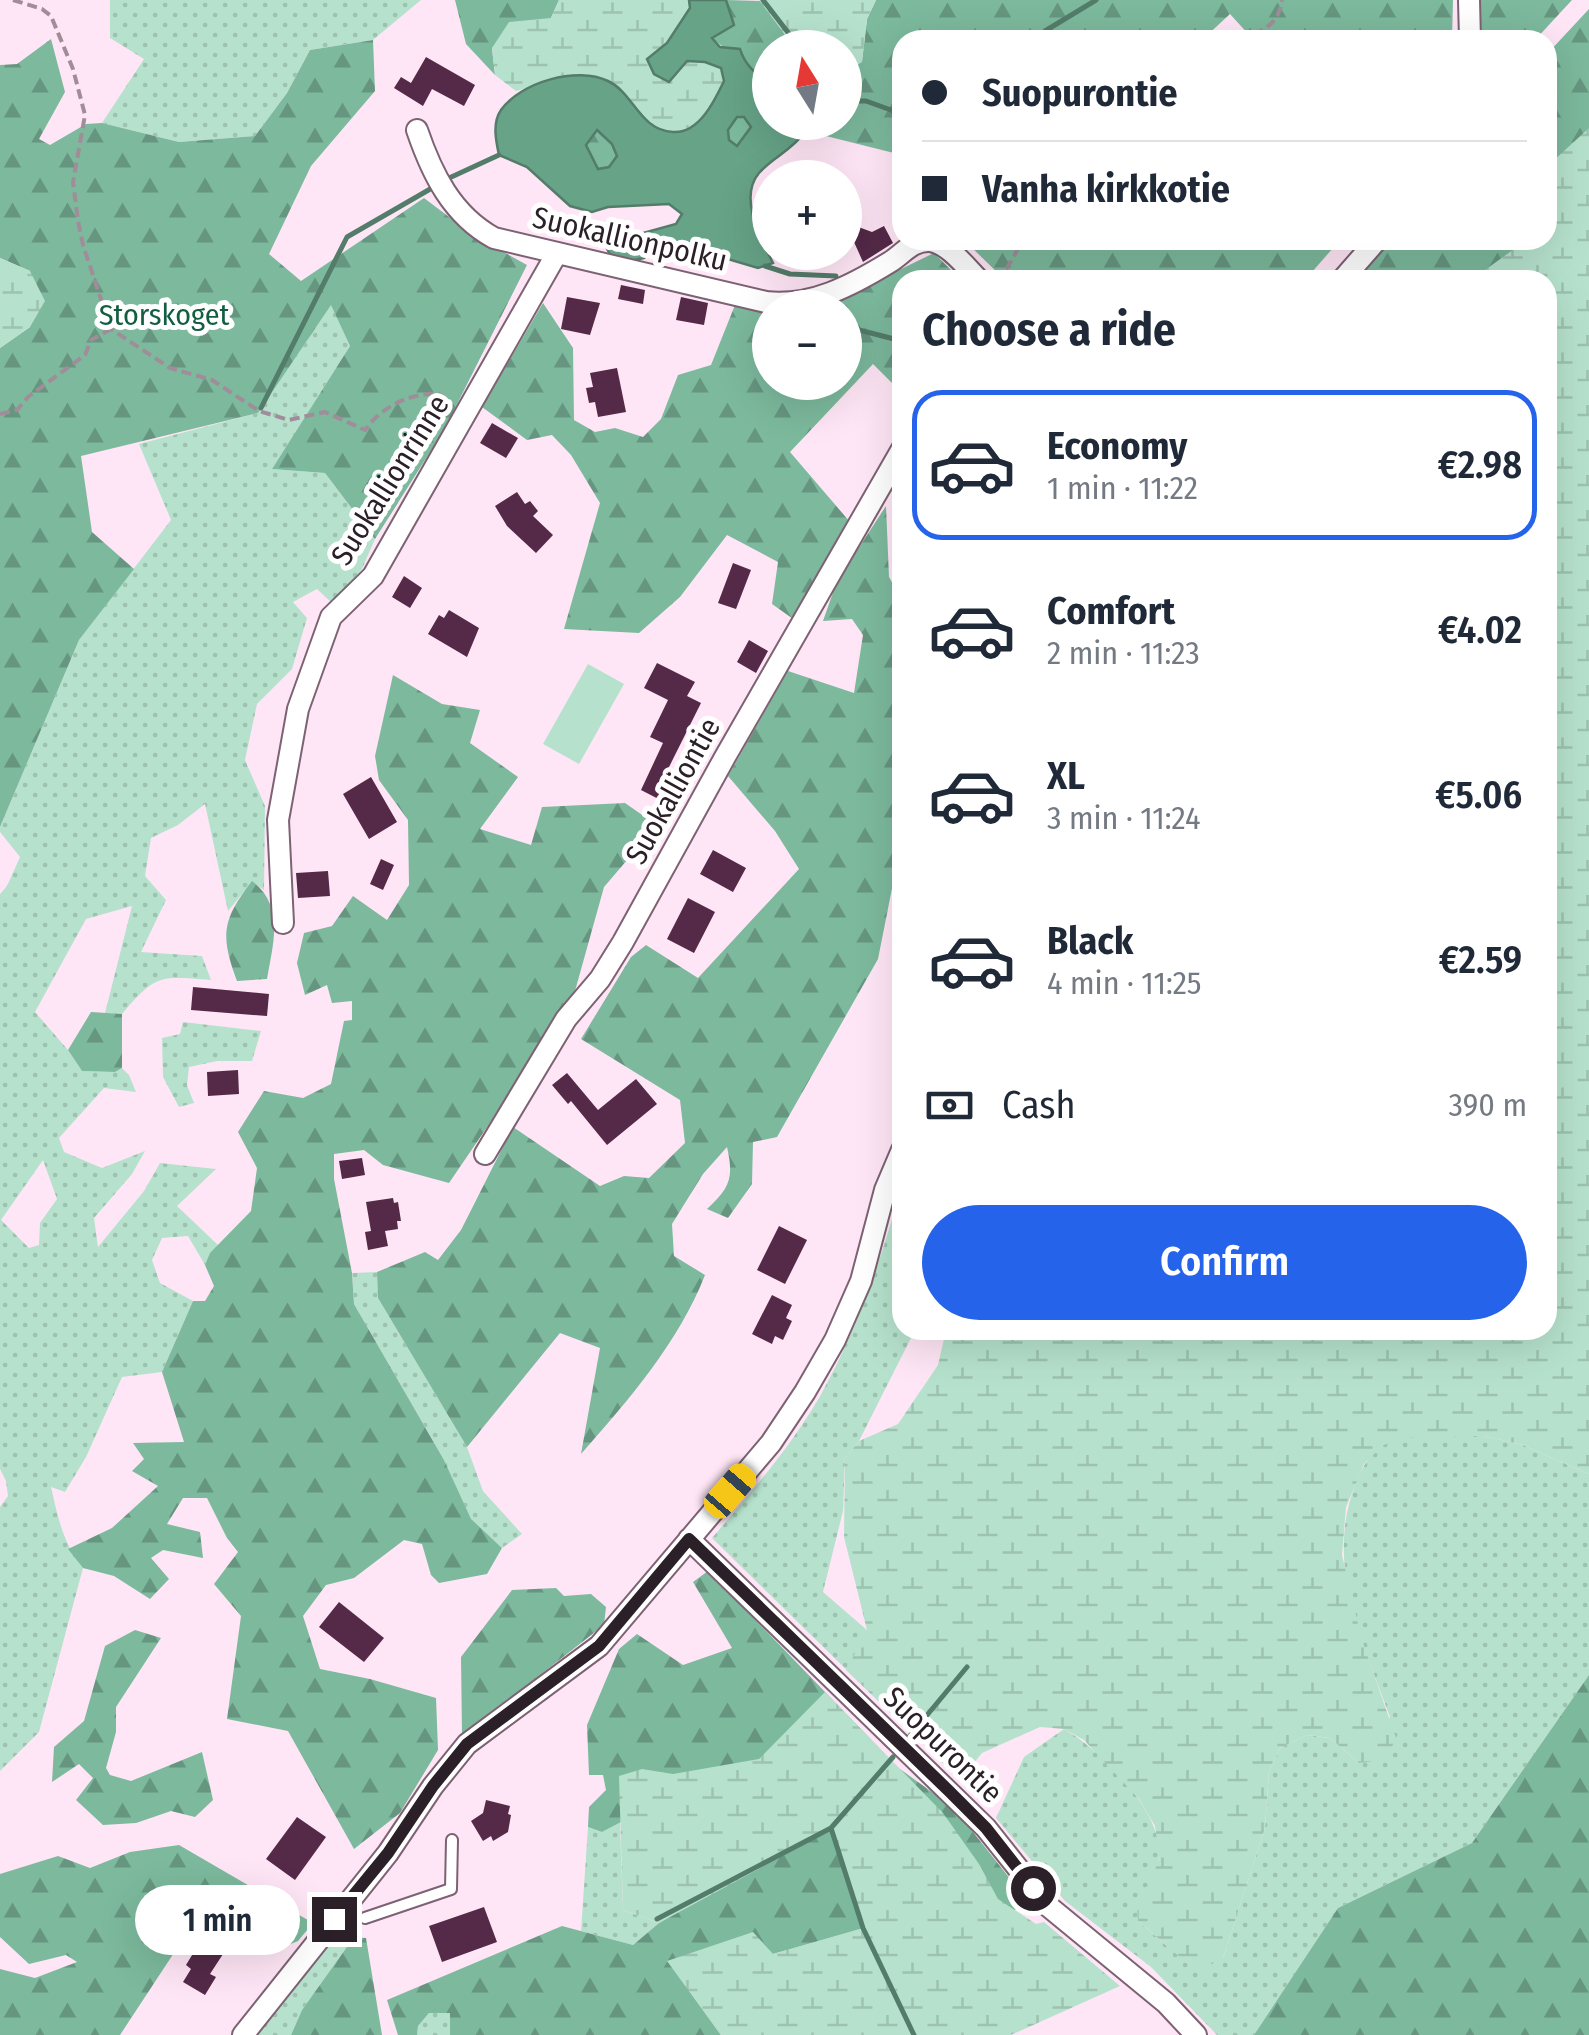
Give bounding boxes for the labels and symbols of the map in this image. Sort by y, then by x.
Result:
north arrow [752,30,862,140]
street label: Suokallionpolku [529,199,731,279]
park label: Storskoget [99,297,229,333]
street label: Suokallionrinne [323,388,457,572]
street label: Suokalliontie [618,712,728,870]
car [699,1459,761,1523]
street label: Suopurontie [876,1679,1010,1811]
route start [1011,1866,1056,1911]
callout: 1 min [134,1884,299,1954]
route end [312,1897,357,1942]

